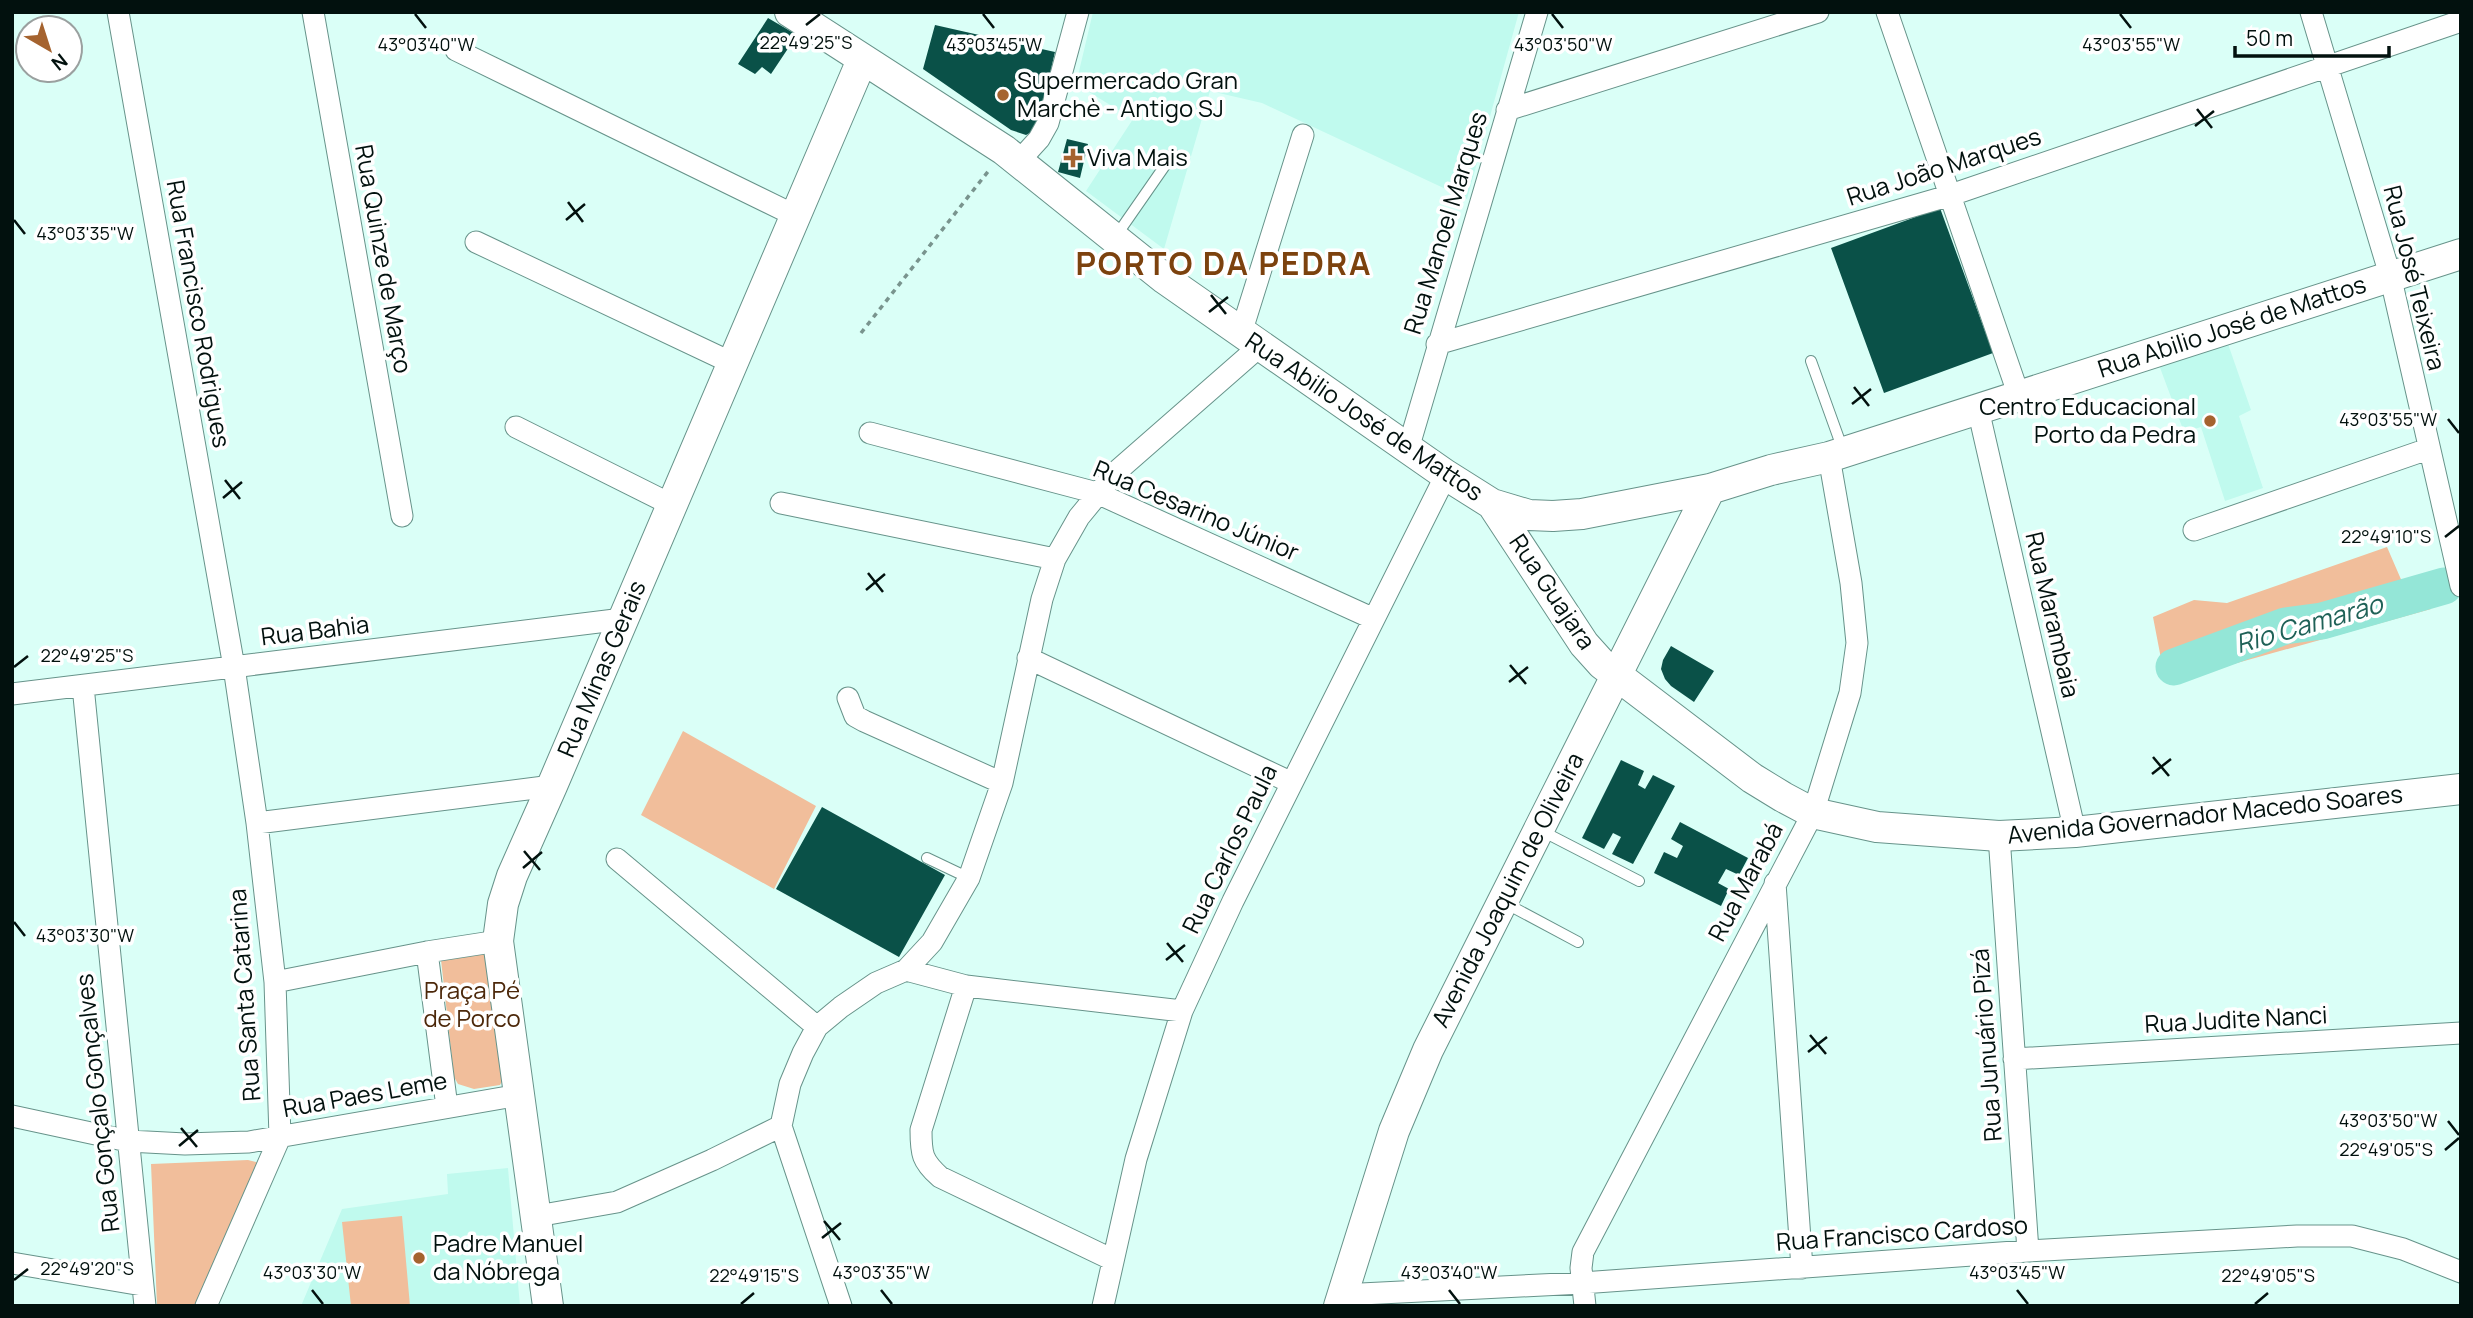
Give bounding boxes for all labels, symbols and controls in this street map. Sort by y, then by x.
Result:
north arrow [14,14,84,84]
scale bar [2235,14,2389,58]
text: 50 m [2246,24,2293,52]
text: 22°49'25"S [760,30,852,54]
text: 43°03'40"W [378,32,475,56]
text: 43°03'45"W [946,32,1042,56]
text: 43°03'50"W [1514,32,1613,56]
text: 43°03'55"W [2082,32,2180,56]
text: N [46,48,73,77]
place label: Supermercado Gran Marchè - Antigo SJ [1017,63,1238,124]
marker: Supermercado Gran Marchè - Antigo SJ [995,87,1011,103]
street label: Rua Manoel Marques [1395,107,1494,338]
street label: Rua João Marques [1842,119,2045,213]
place label: Viva Mais [1087,140,1188,173]
street label: Rua Quinze de Março [348,142,421,376]
marker: Viva Mais [1065,150,1081,166]
street label: Rua Francisco Rodrigues [160,177,239,450]
street label: Rua José Teixeira [2377,182,2454,374]
text: 43°03'35"W [36,221,134,245]
district label: PORTO DA PEDRA [1075,241,1373,285]
street label: Rua Abilio José de Mattos [2093,267,2370,385]
street label: Rua Abilio José de Mattos [1239,324,1490,508]
place label: Centro Educacional Porto da Pedra [1979,389,2196,450]
text: 43°03'55"W [2339,407,2437,431]
marker: Centro Educacional Porto da Pedra [2202,413,2218,429]
street label: Rua Cesarino Júnior [1089,451,1305,568]
text: 22°49'10"S [2341,524,2431,548]
street label: Rua Guajara [1502,527,1604,655]
street label: Rua Marambaia [2018,528,2089,701]
street label: Rua Minas Gerais [549,575,653,762]
water label: Rio Camarão [2231,584,2388,661]
street label: Rua Bahia [259,607,371,653]
text: 22°49'25"S [41,643,133,667]
street label: Avenida Joaquim de Oliveira [1423,746,1590,1032]
street label: Rua Carlos Paula [1173,758,1284,938]
street label: Avenida Governador Macedo Soares [2006,776,2404,851]
street label: Rua Marabá [1700,816,1790,946]
street label: Rua Santa Catarina [220,888,267,1102]
text: 43°03'30"W [36,923,134,947]
street label: Rua Junuário Pizá [1962,947,2009,1143]
street label: Rua Gonçalo Gonçalves [67,972,126,1234]
park label: Praça Pé de Porco [423,973,521,1034]
street label: Rua Judite Nanci [2144,997,2328,1040]
street label: Rua Paes Leme [280,1063,450,1124]
text: 43°03'50"W [2339,1108,2438,1132]
text: 22°49'05"S [2339,1137,2433,1161]
street label: Rua Francisco Cardoso [1775,1207,2029,1258]
place label: Padre Manuel da Nóbrega [433,1226,583,1287]
marker: Padre Manuel da Nóbrega [411,1250,427,1266]
text: 22°49'20"S [40,1256,134,1280]
text: 43°03'30"W [263,1260,361,1284]
text: 43°03'35"W [832,1260,930,1284]
text: 43°03'40"W [1401,1260,1498,1284]
text: 43°03'45"W [1969,1260,2065,1284]
text: 22°49'15"S [709,1263,799,1287]
text: 22°49'05"S [2221,1263,2315,1287]

